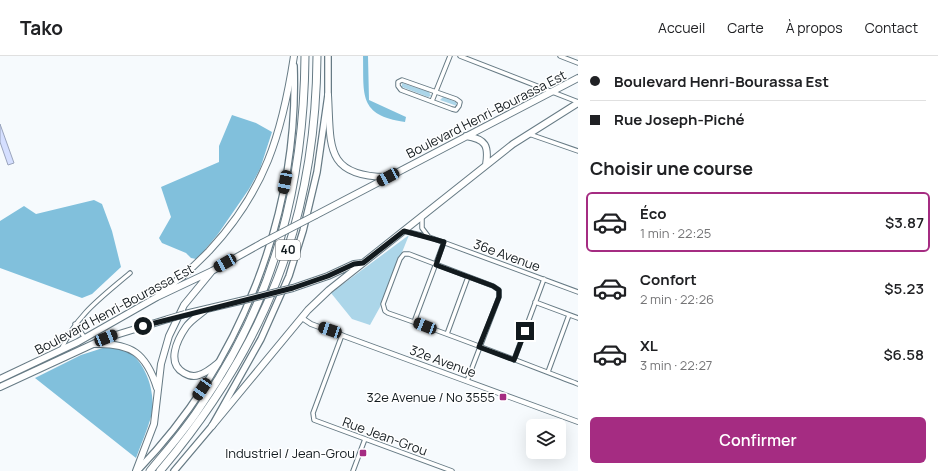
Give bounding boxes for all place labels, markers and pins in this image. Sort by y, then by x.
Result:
place label: 32e Avenue / No 3555 [367,388,495,406]
marker: 32e Avenue / No 3555 [498,392,508,402]
place label: Industriel / Jean-Grou [225,444,355,462]
marker: Industriel / Jean-Grou [358,448,368,458]

